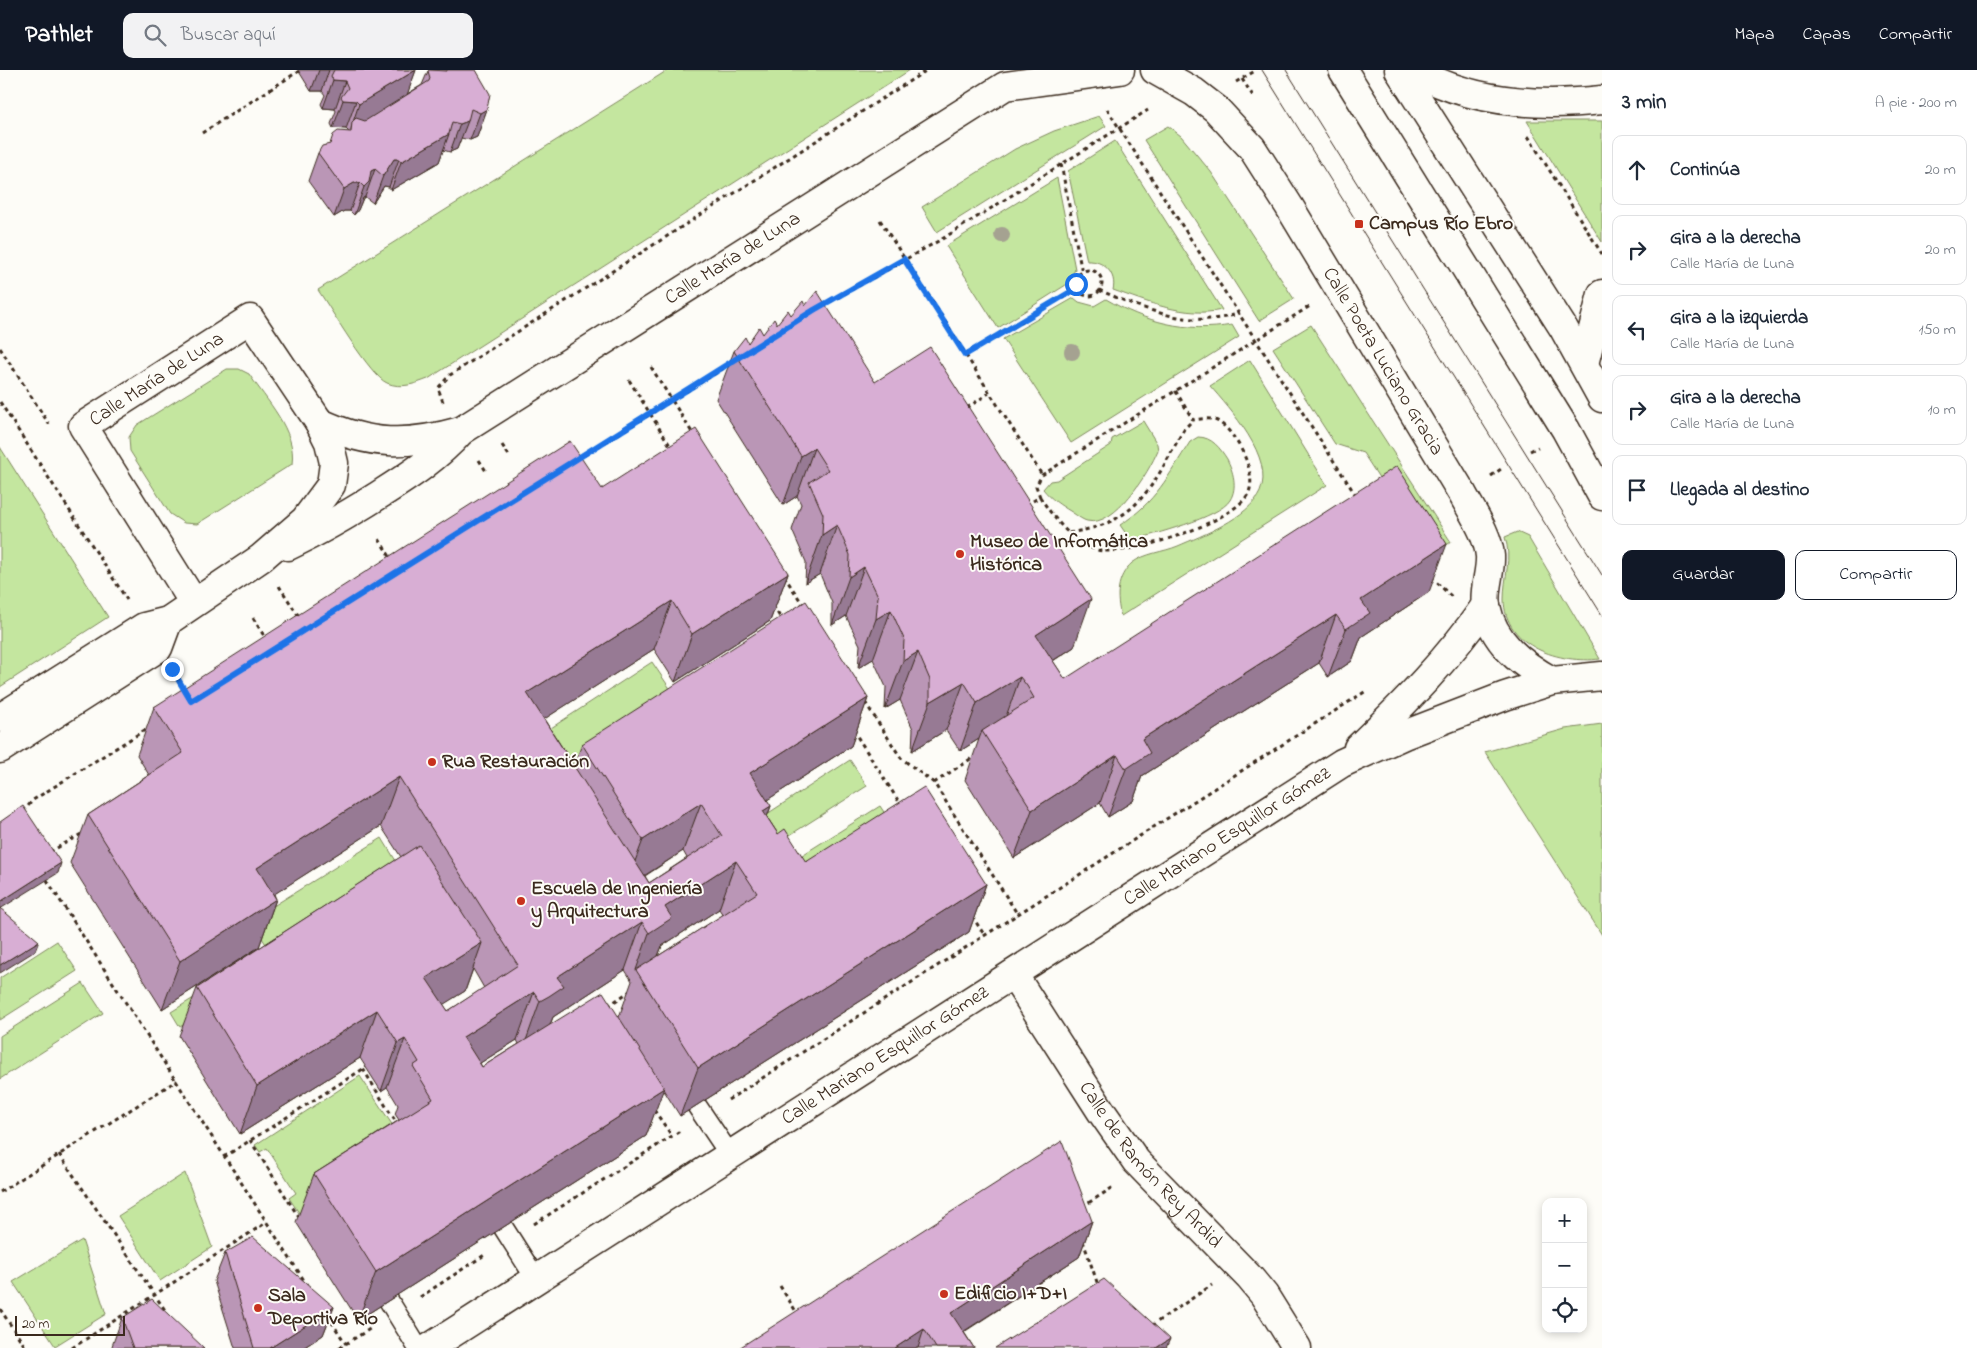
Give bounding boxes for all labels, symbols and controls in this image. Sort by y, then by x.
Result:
search box [123,13,473,58]
text: Pathlet [25,18,93,53]
icon: search [141,21,169,49]
text: Buscar aquí [181,22,276,49]
text: Mapa [1734,22,1775,48]
text: Capas [1803,22,1851,48]
text: Compartir [1879,22,1952,48]
text: 3 min [1622,88,1666,118]
text: A pie · 200 m [1875,91,1957,115]
icon: ahead [1623,156,1651,184]
text: Continúa [1670,157,1740,184]
text: 20 m [1925,158,1956,182]
street label: Calle María de Luna [659,205,806,313]
place label: Campus Río Ebro [1369,210,1513,239]
marker: Campus Río Ebro [1353,218,1365,230]
text: Gira a la derecha [1670,225,1801,252]
icon: right [1623,236,1651,264]
text: 20 m [1925,238,1956,262]
text: Calle María de Luna [1670,252,1795,276]
street label: Calle Poeta Luciano Gracia [1315,262,1451,461]
route start [1065,273,1088,296]
text: Gira a la izquierda [1670,305,1808,332]
icon: left [1623,316,1651,344]
text: 150 m [1918,318,1956,342]
street label: Calle María de Luna [84,325,230,435]
text: Calle María de Luna [1670,332,1795,356]
text: Gira a la derecha [1670,385,1801,412]
icon: right [1623,396,1651,424]
text: 10 m [1928,398,1956,422]
text: Calle María de Luna [1670,412,1795,436]
icon: arrive [1623,476,1651,504]
text: Llegada al destino [1670,477,1809,504]
place label: Museo de Informática Histórica [970,528,1148,580]
marker: Museo de Informática Histórica [954,548,966,560]
button: Guardar [1622,550,1785,600]
button: Compartir [1795,550,1957,600]
route end [161,658,184,681]
place label: Rua Restauración [442,748,589,777]
marker: Rua Restauración [426,756,438,768]
street label: Calle Mariano Esquillor Gómez [1118,759,1337,914]
place label: Escuela de Ingeniería y Arquitectura [531,875,703,928]
marker: Escuela de Ingeniería y Arquitectura [515,895,527,907]
street label: Calle Mariano Esquillor Gómez [776,978,995,1133]
street label: Calle de Ramón Rey Ardid [1071,1076,1229,1255]
map controls [1542,1198,1587,1333]
button: + [1542,1198,1587,1243]
button: − [1542,1243,1587,1288]
place label: Edificio I+D+I [954,1280,1067,1309]
place label: Sala Deportiva Río [267,1282,378,1334]
marker: Edificio I+D+I [938,1288,950,1300]
button: locate [1542,1288,1587,1333]
marker: Sala Deportiva Río [252,1302,264,1314]
scale bar [15,1313,125,1336]
text: 20 m [22,1314,49,1335]

